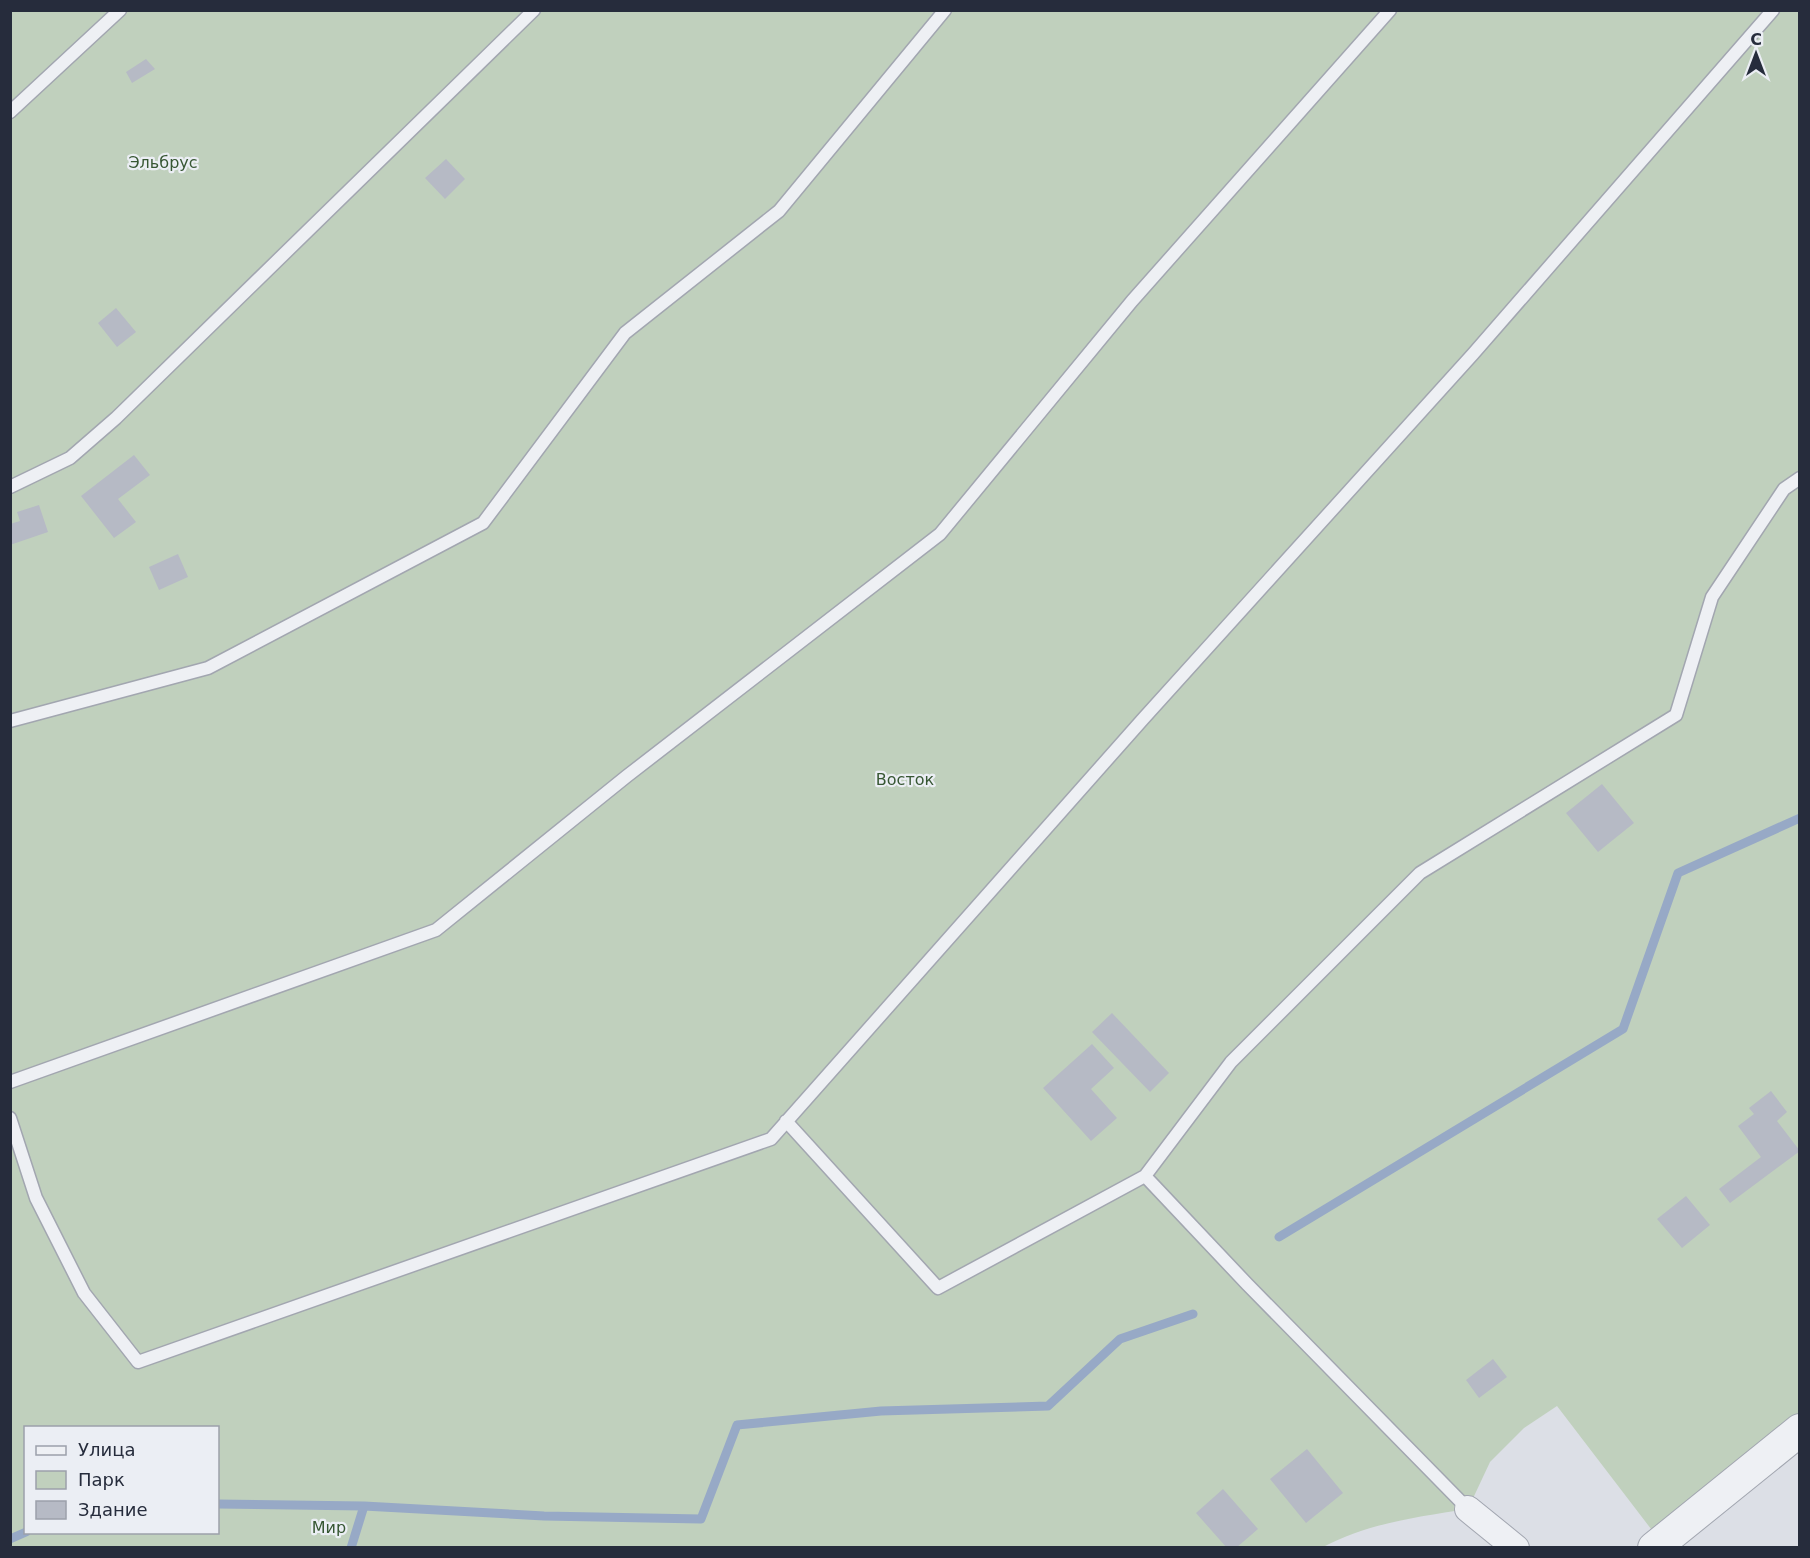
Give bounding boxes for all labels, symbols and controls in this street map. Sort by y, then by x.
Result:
north arrow [1726,24,1786,84]
text: С [1750,30,1762,49]
park label: Эльбрус [128,153,198,172]
park label: Восток [876,770,935,789]
legend [24,1426,219,1534]
text: Улица [78,1439,135,1460]
text: Парк [78,1469,125,1490]
text: Здание [78,1499,148,1520]
park label: Мир [312,1518,346,1537]

